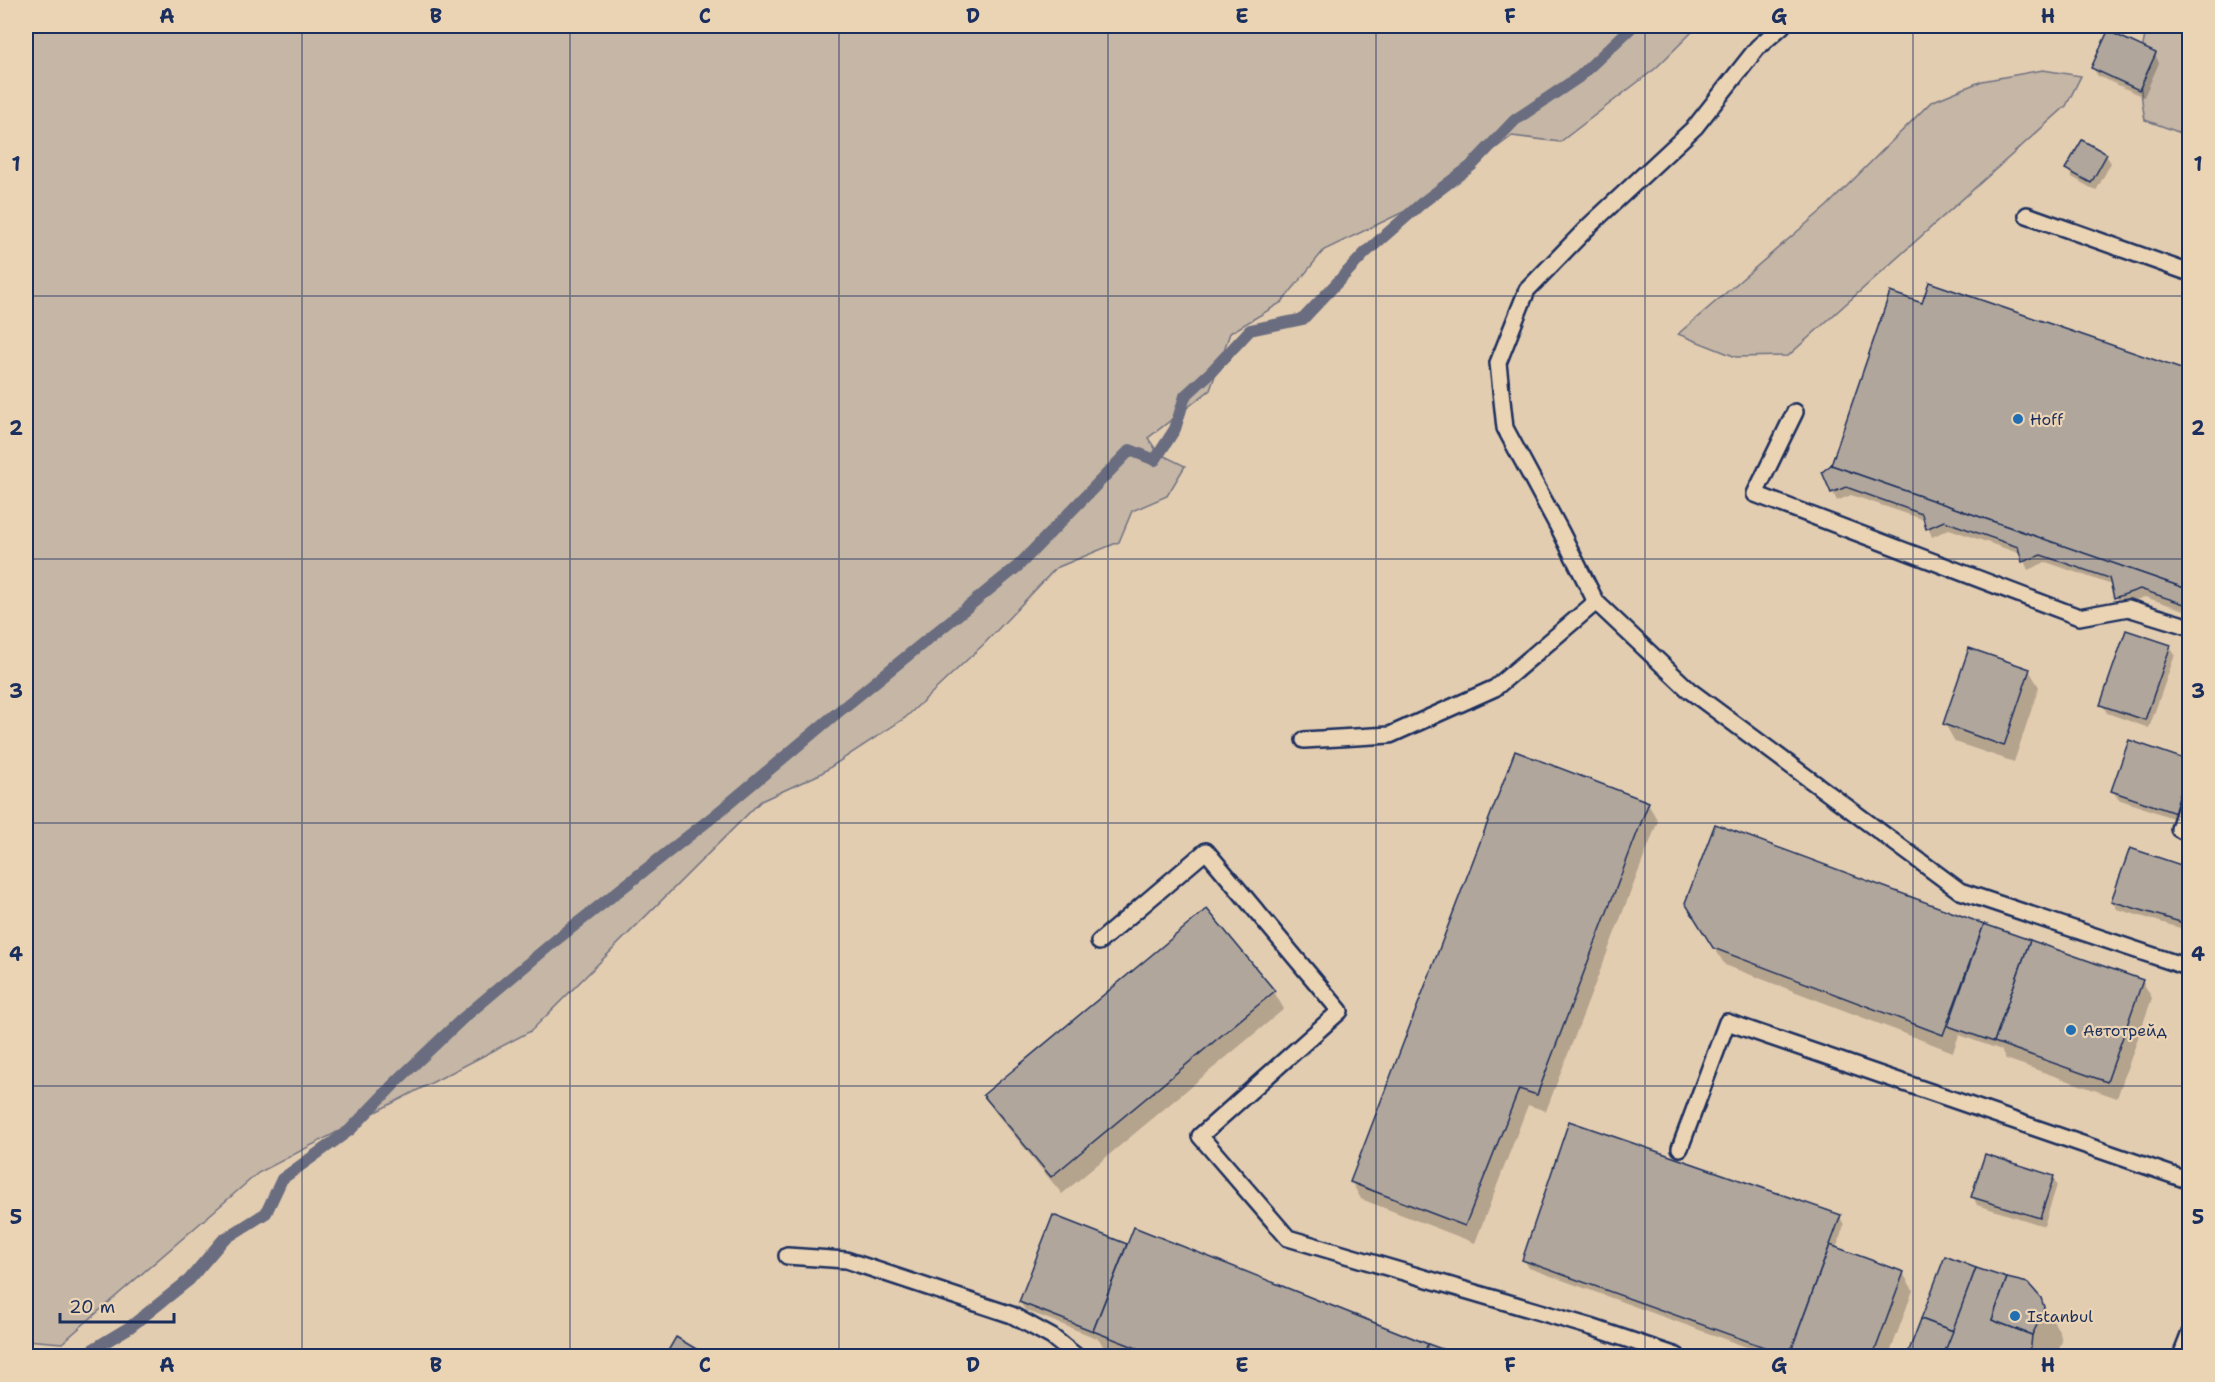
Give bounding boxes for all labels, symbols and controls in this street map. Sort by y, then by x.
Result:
text: A [159,3,175,29]
text: B [430,3,442,29]
text: C [699,3,711,29]
text: D [966,3,980,29]
text: E [1235,3,1249,29]
text: F [1504,3,1516,29]
text: G [1771,3,1787,29]
text: H [2041,3,2055,29]
text: 1 [11,151,21,177]
text: 1 [2193,151,2203,177]
place label: Hoff [2030,409,2064,430]
marker: Hoff [2011,412,2025,426]
text: 2 [9,415,23,441]
text: 2 [2191,415,2205,441]
text: 3 [9,678,23,704]
text: 3 [2191,678,2205,704]
text: 4 [9,941,23,967]
text: 4 [2191,941,2205,967]
place label: Автотрейд [2083,1020,2167,1041]
marker: Автотрейд [2064,1023,2078,1037]
text: 5 [10,1204,22,1230]
text: 5 [2192,1204,2204,1230]
scale bar [60,1286,174,1324]
text: 20 m [69,1295,115,1319]
place label: Istanbul [2027,1306,2093,1327]
marker: Istanbul [2008,1309,2022,1323]
text: A [159,1352,175,1378]
text: B [430,1352,442,1378]
text: C [699,1352,711,1378]
text: D [966,1352,980,1378]
text: E [1235,1352,1249,1378]
text: F [1504,1352,1516,1378]
text: G [1771,1352,1787,1378]
text: H [2041,1352,2055,1378]

